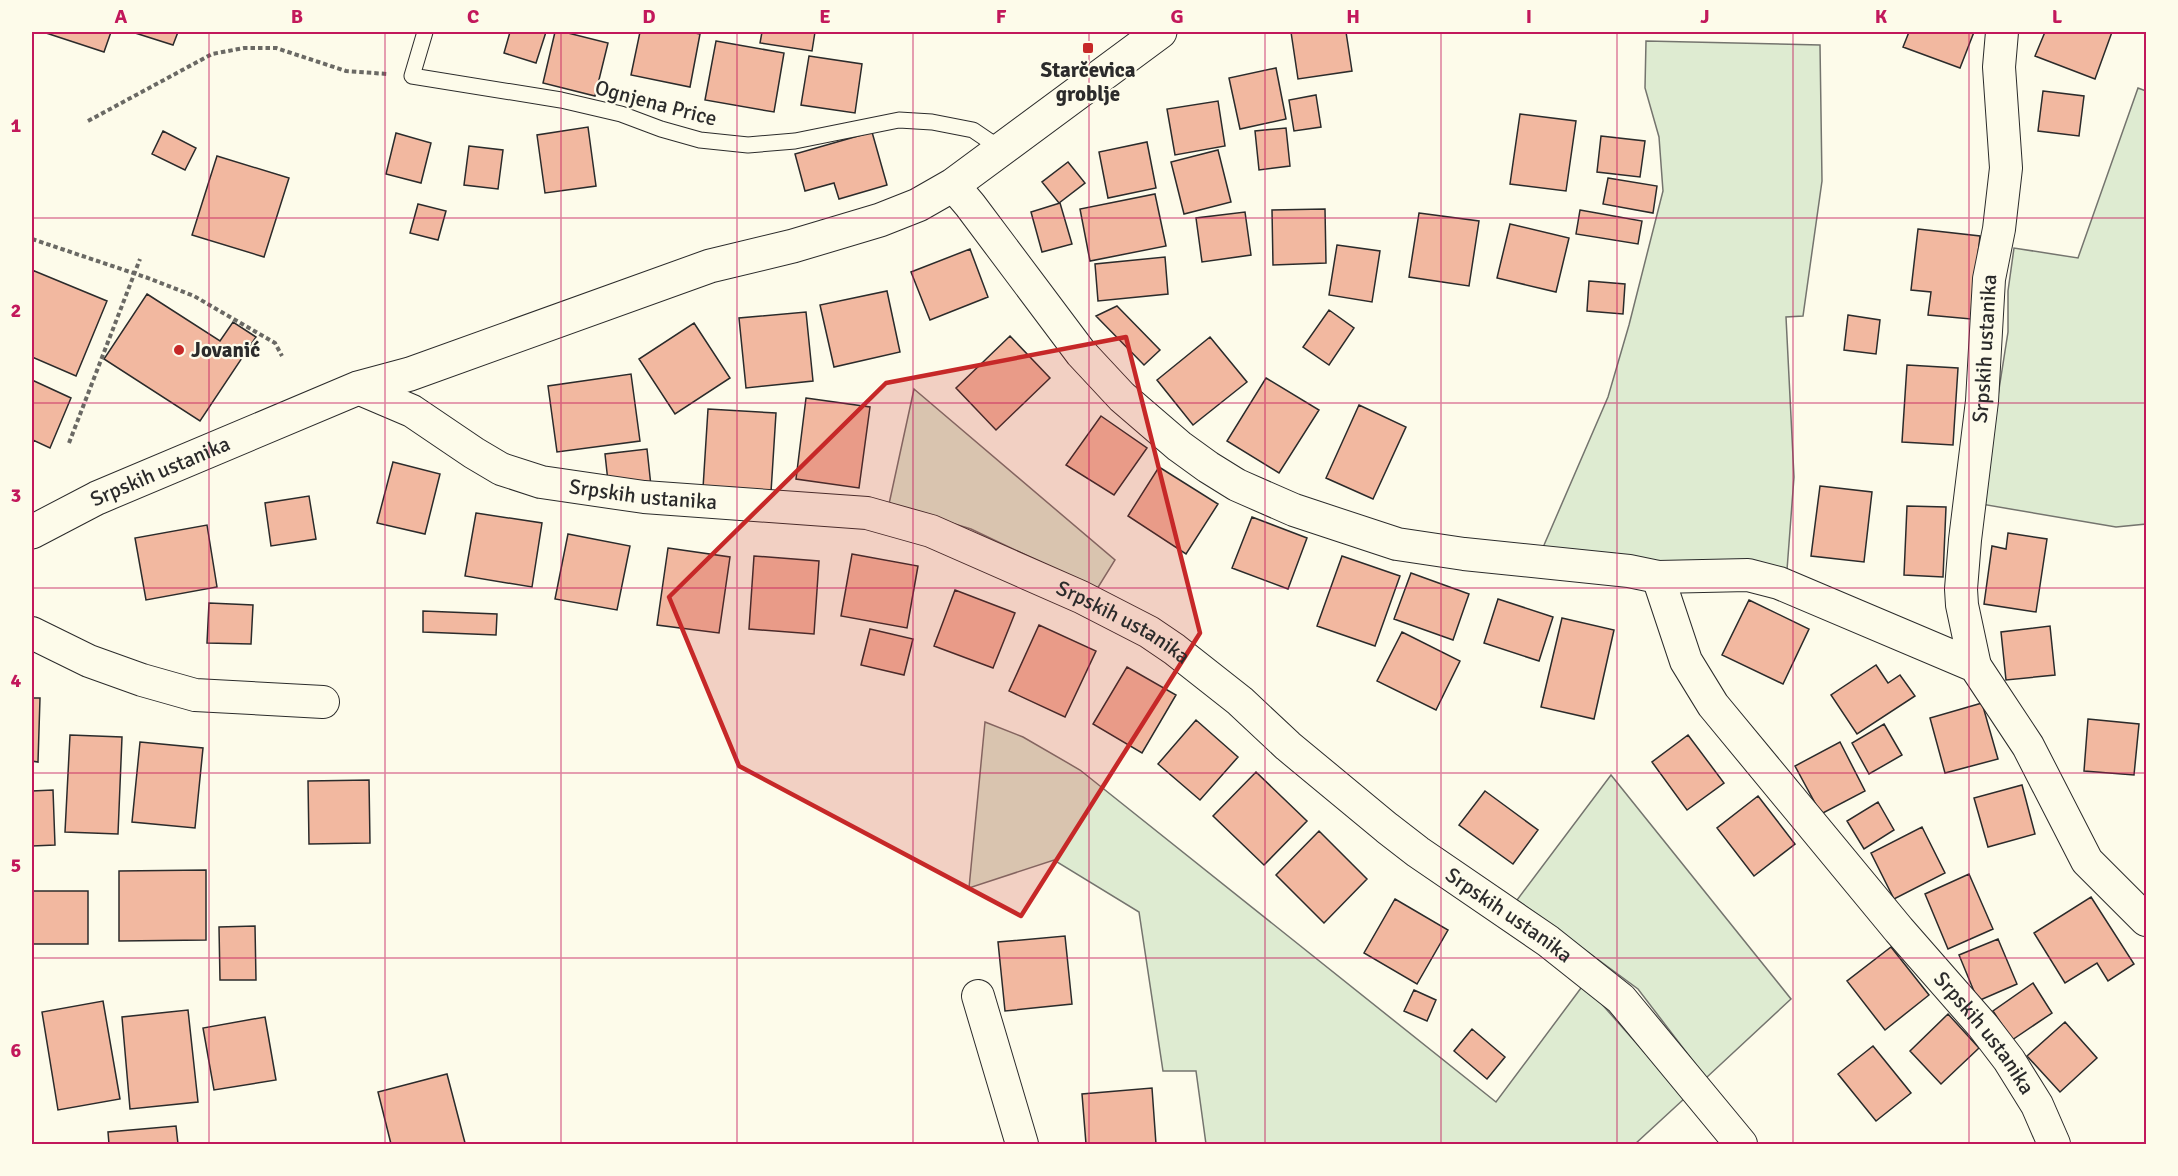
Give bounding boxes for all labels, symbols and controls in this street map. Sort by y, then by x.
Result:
text: A [115,4,128,29]
text: B [291,4,303,29]
text: C [467,4,479,29]
text: D [642,4,656,29]
text: E [819,4,831,29]
text: F [996,4,1007,29]
text: G [1170,4,1184,29]
text: H [1346,4,1360,29]
text: I [1526,4,1532,29]
text: J [1700,4,1710,29]
text: K [1875,4,1888,29]
text: L [2052,4,2063,29]
marker: Starčevica groblje [1081,41,1095,55]
place label: Starčevica groblje [1040,57,1136,107]
street label: Ognjena Price [592,74,720,132]
text: 1 [11,113,22,138]
street label: Srpskih ustanika [1966,274,2002,425]
text: 2 [11,298,21,323]
place label: Jovanić [191,337,260,363]
marker: Jovanić [172,343,186,357]
street label: Srpskih ustanika [86,430,234,512]
street label: Srpskih ustanika [567,473,718,515]
text: 3 [11,483,21,508]
street label: Srpskih ustanika [1052,575,1195,670]
text: 4 [11,668,22,693]
text: 5 [11,853,21,878]
street label: Srpskih ustanika [1441,862,1578,968]
street label: Srpskih ustanika [1928,966,2040,1099]
text: 6 [11,1038,22,1063]

